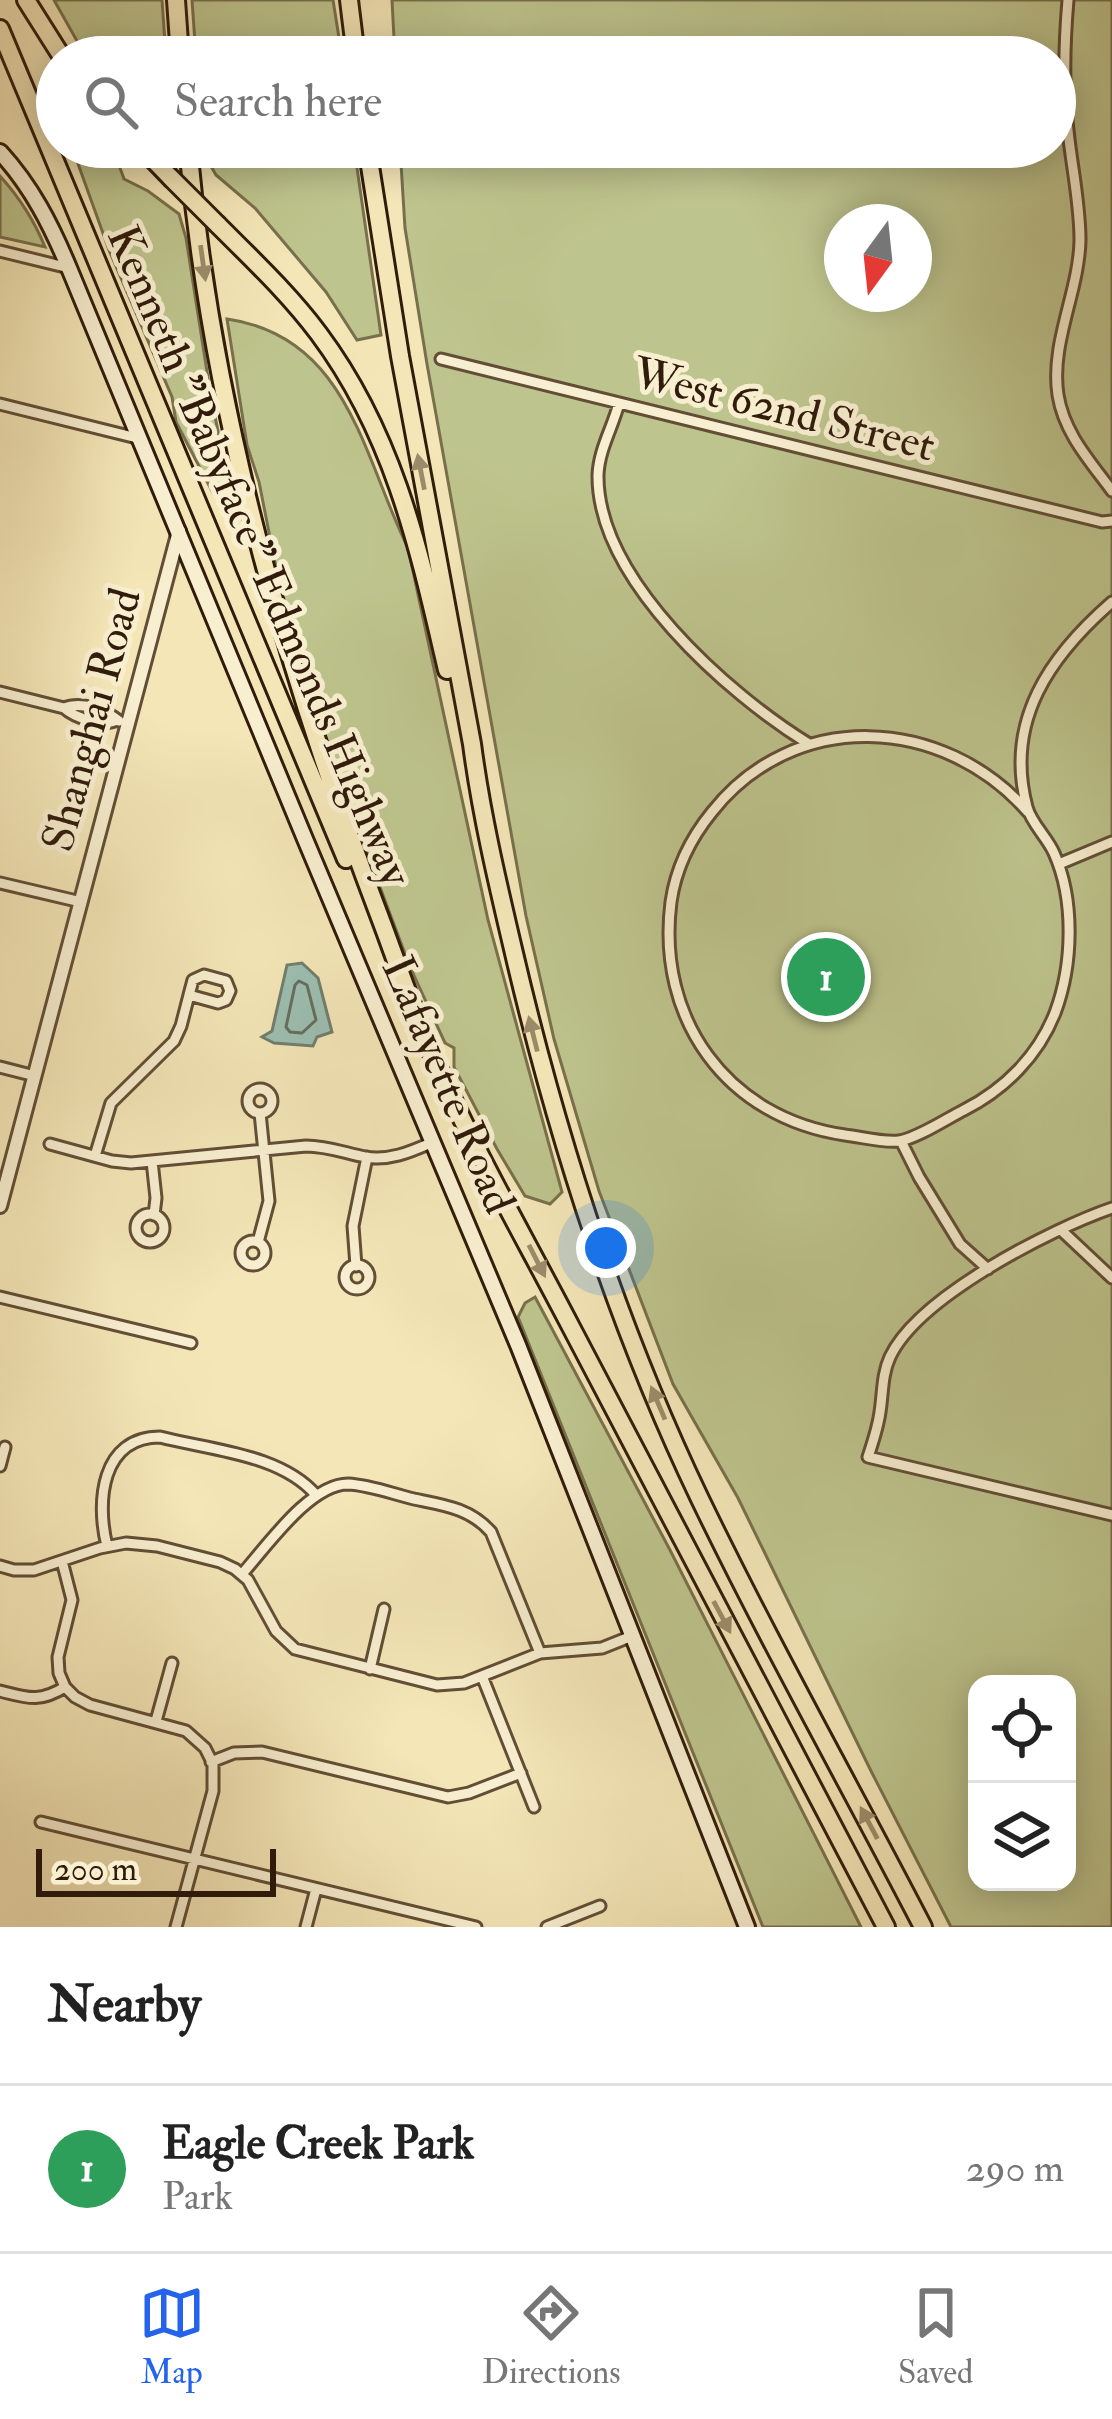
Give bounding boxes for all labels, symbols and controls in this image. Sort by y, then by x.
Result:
search box [36,36,1076,168]
icon: search [78,69,144,135]
text: Search here [174,74,382,130]
north arrow [824,204,932,312]
street label: Kenneth "Babyface" Edmonds Highway [94,217,424,896]
one-way arrow [194,245,213,282]
street label: West 62nd Street [627,345,941,475]
one-way arrow [411,452,430,490]
street label: Shanghai Road [30,582,154,858]
pin: 1 [787,932,865,1022]
street label: Lafayette Road [369,948,527,1222]
one-way arrow [523,1015,542,1052]
your location [576,1218,636,1278]
one-way arrow [526,1243,546,1278]
one-way arrow [648,1385,667,1421]
one-way arrow [711,1599,732,1634]
map controls [968,1675,1076,1891]
button: locate [968,1675,1076,1783]
button: layers [968,1783,1076,1891]
one-way arrow [859,1806,880,1841]
scale bar [36,1843,276,1896]
text: 200 m [54,1849,137,1890]
text: Nearby [48,1973,201,2037]
text: Eagle Creek Park [162,2116,474,2172]
text: 1 [80,2144,94,2193]
text: 290 m [966,2144,1064,2193]
text: Park [162,2172,233,2221]
tab: Map [139,2280,205,2393]
tab: Directions [482,2280,621,2393]
tab: Saved [898,2280,973,2393]

